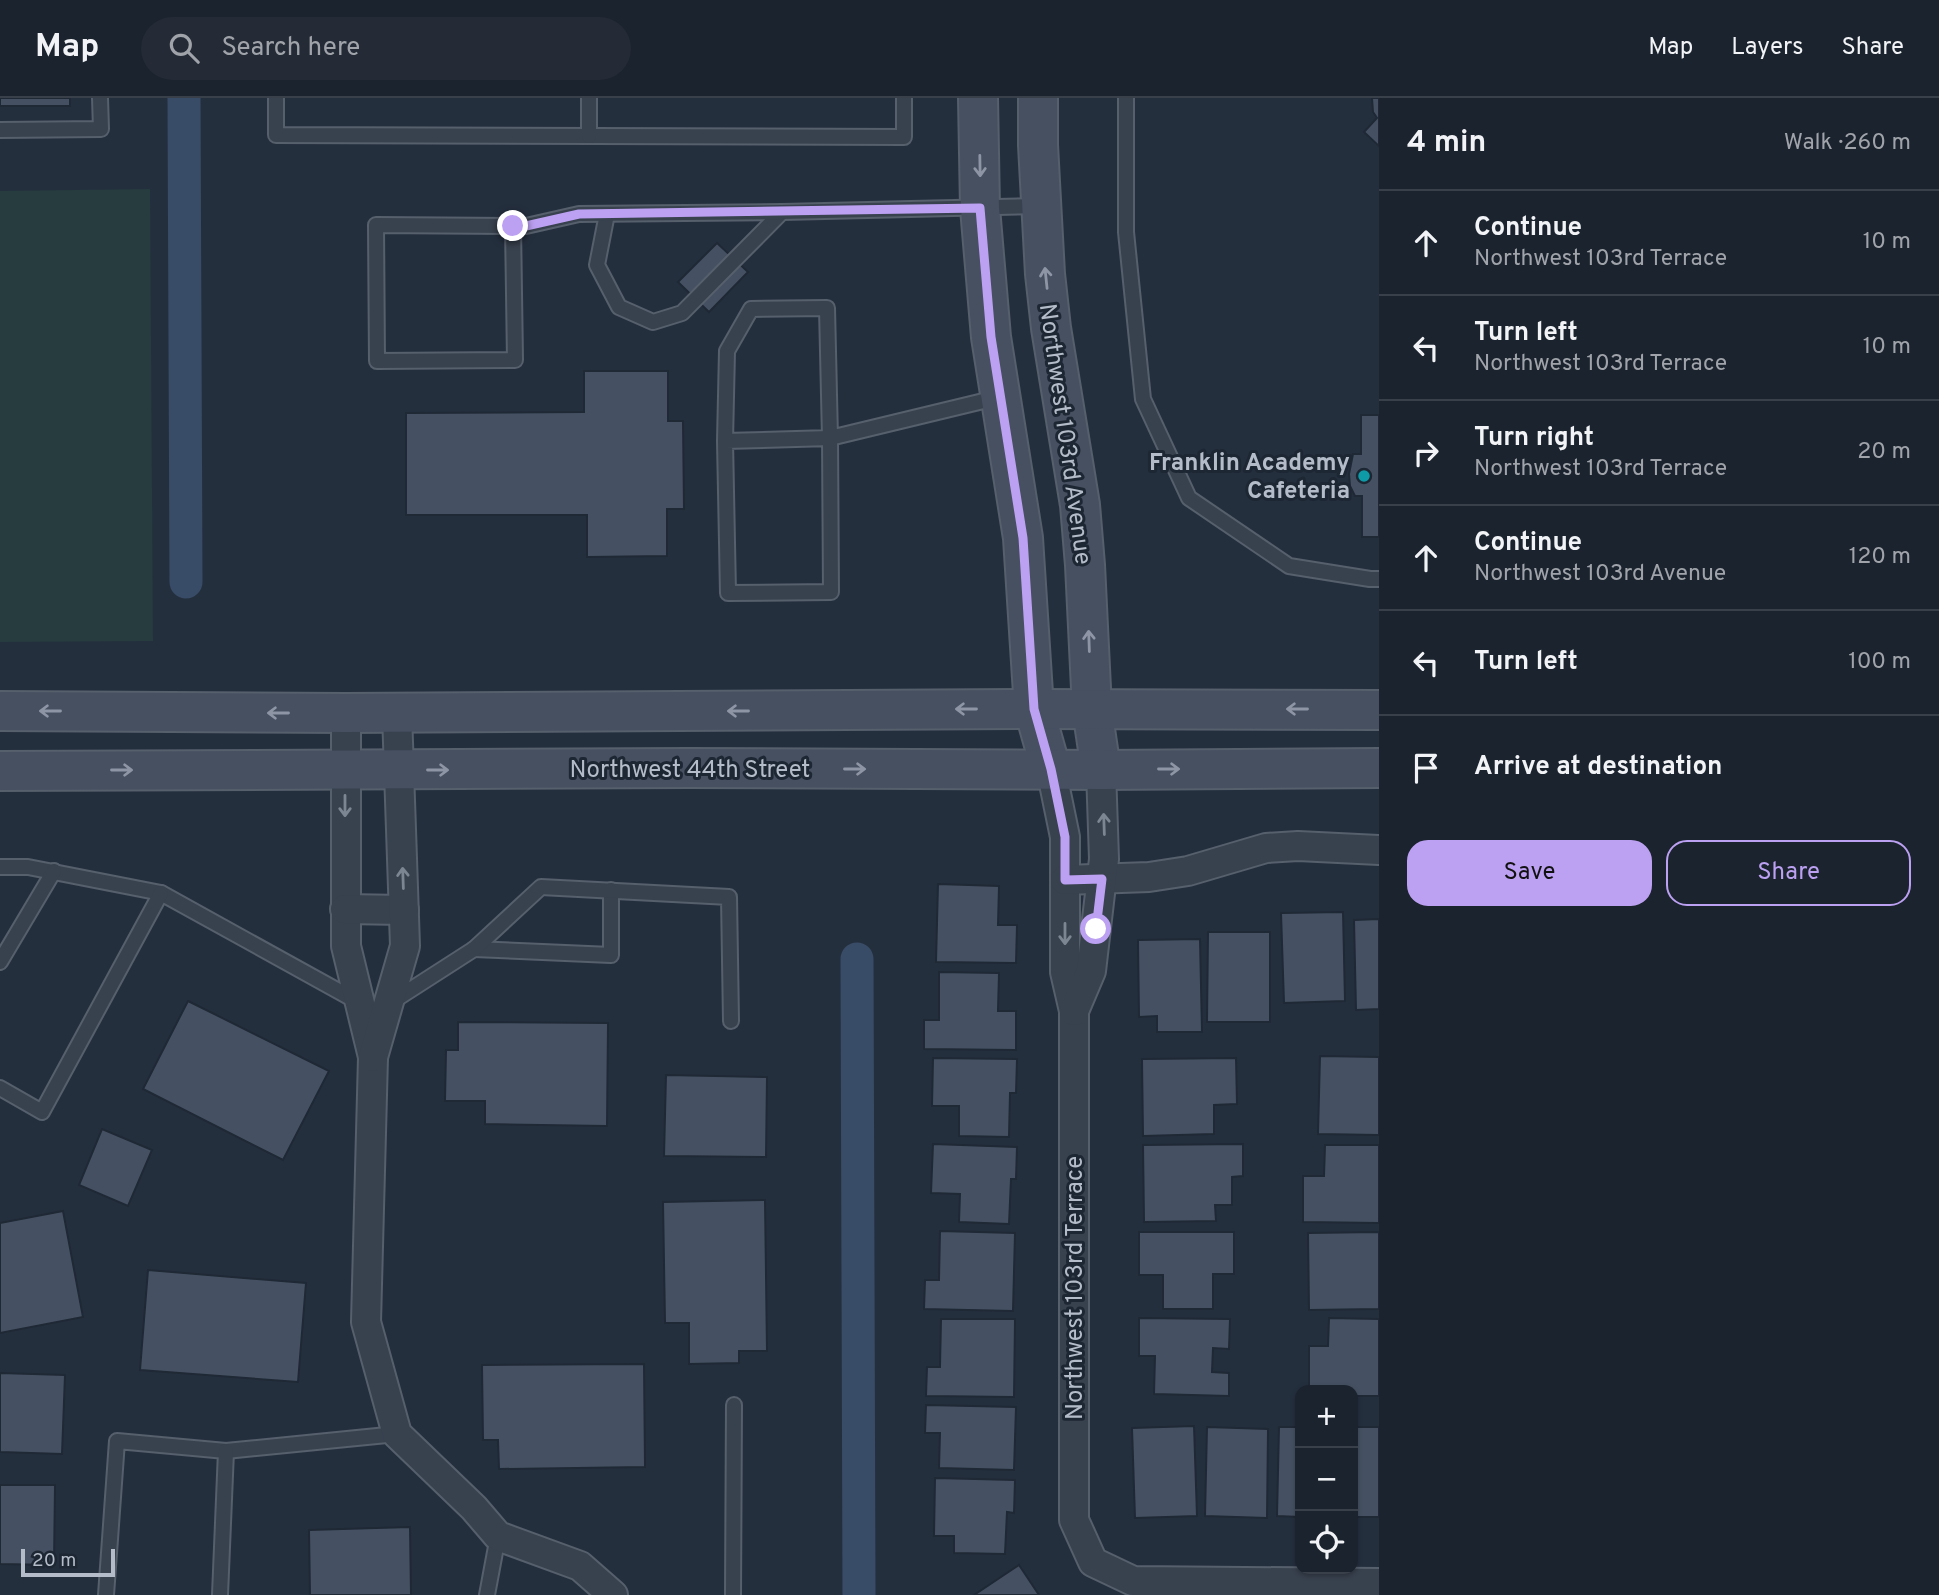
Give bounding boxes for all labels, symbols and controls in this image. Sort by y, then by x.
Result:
search box [141,17,631,80]
text: Map [35,27,99,69]
icon: search [165,29,203,67]
text: Search here [221,32,360,65]
text: Map [1648,33,1693,63]
text: Layers [1731,33,1803,63]
text: Share [1841,33,1904,63]
text: 4 min [1407,125,1486,162]
text: Walk · 260 m [1784,129,1911,158]
one-way arrow [973,154,986,177]
route end [497,210,528,241]
text: Continue [1474,212,1582,245]
icon: ahead [1407,224,1445,262]
text: 10 m [1863,228,1911,257]
text: Northwest 103rd Terrace [1474,245,1727,274]
one-way arrow [1039,268,1052,290]
street label: Northwest 103rd Avenue [1031,302,1097,567]
text: Turn left [1474,317,1578,350]
icon: left [1407,329,1445,367]
text: 10 m [1863,333,1911,362]
text: Northwest 103rd Terrace [1474,350,1727,379]
text: Turn right [1474,422,1594,455]
icon: right [1407,434,1445,472]
text: 20 m [1857,438,1911,467]
place label: Franklin Academy Cafeteria [1149,449,1350,507]
text: Northwest 103rd Terrace [1474,455,1727,484]
marker: Franklin Academy Cafeteria [1356,468,1372,484]
text: Continue [1474,527,1582,560]
icon: ahead [1407,539,1445,577]
text: 120 m [1849,543,1911,572]
text: Northwest 103rd Avenue [1474,560,1726,589]
one-way arrow [1082,630,1095,653]
icon: left [1407,644,1445,682]
text: Turn left [1474,646,1578,679]
text: 100 m [1848,648,1911,677]
one-way arrow [954,702,977,716]
one-way arrow [1286,702,1309,716]
one-way arrow [39,704,62,718]
one-way arrow [727,704,750,718]
one-way arrow [267,706,290,720]
icon: arrive [1407,749,1445,787]
text: Arrive at destination [1474,751,1722,784]
street label: Northwest 44th Street [570,756,810,786]
one-way arrow [844,762,867,776]
one-way arrow [111,763,134,777]
one-way arrow [427,763,450,777]
one-way arrow [1158,763,1181,776]
one-way arrow [338,794,352,817]
one-way arrow [1097,813,1111,836]
button: Save [1407,840,1652,906]
button: Share [1666,840,1911,906]
one-way arrow [396,867,409,890]
route start [1080,913,1111,944]
one-way arrow [1058,922,1072,945]
street label: Northwest 103rd Terrace [1061,1156,1091,1420]
map controls [1295,1385,1358,1574]
button: + [1295,1385,1358,1448]
button: − [1295,1448,1358,1511]
button: locate [1295,1511,1358,1574]
scale bar [21,1546,116,1578]
text: 20 m [32,1549,76,1573]

